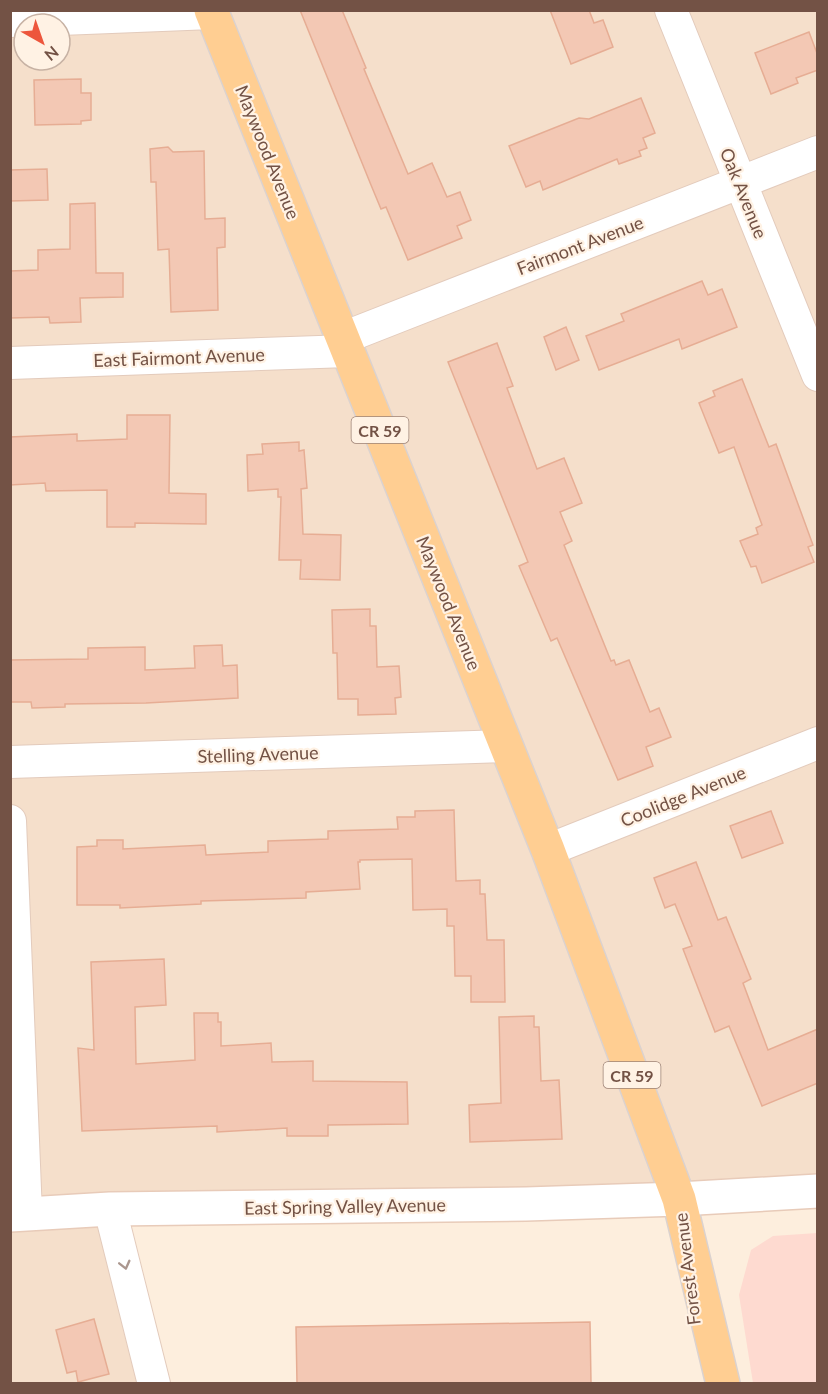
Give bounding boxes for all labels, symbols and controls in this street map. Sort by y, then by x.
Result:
north arrow [12,12,72,72]
text: N [41,43,63,65]
street label: Maywood Avenue [231,82,305,222]
street label: Oak Avenue [716,144,772,242]
street label: Fairmont Avenue [514,211,646,279]
street label: East Fairmont Avenue [93,343,265,371]
road number: CR 59 [352,417,409,443]
street label: Maywood Avenue [412,533,486,673]
street label: Stelling Avenue [197,741,319,767]
street label: Coolidge Avenue [617,761,749,831]
road number: CR 59 [604,1062,660,1088]
street label: East Spring Valley Avenue [244,1193,446,1219]
street label: Forest Avenue [669,1212,705,1326]
one-way arrow [117,1260,130,1270]

